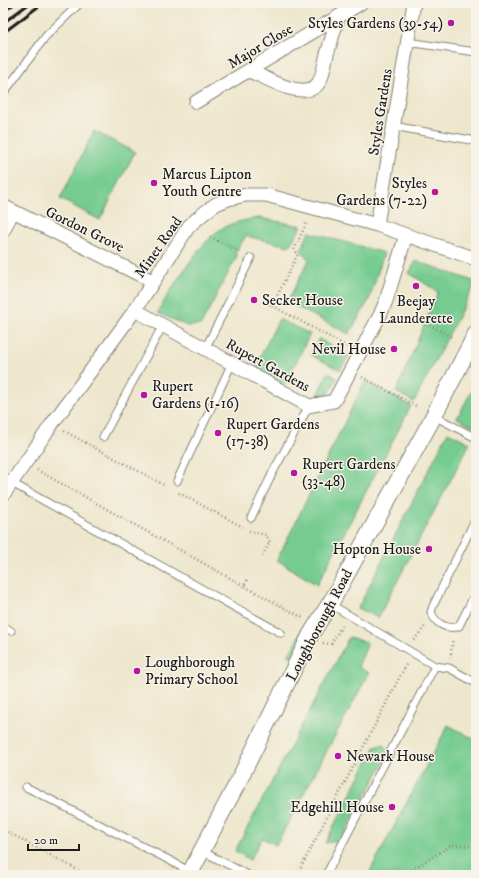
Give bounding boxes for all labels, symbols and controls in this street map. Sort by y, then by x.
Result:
place label: Styles Gardens (39-54) [308,14,443,33]
marker: Styles Gardens (39-54) [446,18,456,28]
street label: Major Close [224,20,296,73]
street label: Styles Gardens [364,67,397,157]
place label: Marcus Lipton Youth Centre [162,165,252,201]
place label: Styles Gardens (7-22) [336,174,427,210]
marker: Marcus Lipton Youth Centre [149,178,159,188]
marker: Styles Gardens (7-22) [430,187,440,197]
street label: Gordon Grove [42,202,127,257]
street label: Minet Road [130,212,187,282]
marker: Beejay Launderette [411,281,421,291]
place label: Secker House [262,291,343,310]
place label: Beejay Launderette [379,292,453,328]
marker: Secker House [249,295,259,305]
street label: Rupert Gardens [222,334,313,396]
place label: Nevil House [311,340,386,359]
marker: Nevil House [389,344,399,354]
place label: Rupert Gardens (1-16) [152,377,239,413]
marker: Rupert Gardens (1-16) [139,390,149,400]
place label: Rupert Gardens (17-38) [226,415,320,451]
marker: Rupert Gardens (17-38) [213,428,223,438]
place label: Rupert Gardens (33-48) [302,455,396,491]
marker: Rupert Gardens (33-48) [289,468,299,478]
place label: Hopton House [333,540,421,559]
marker: Hopton House [424,544,434,554]
street label: Loughborough Road [282,565,357,685]
place label: Loughborough Primary School [145,653,238,689]
marker: Loughborough Primary School [132,666,142,676]
place label: Newark House [346,747,434,766]
marker: Newark House [333,751,343,761]
place label: Edgehill House [290,798,384,817]
marker: Edgehill House [387,802,397,812]
scale bar [28,826,79,852]
text: 20 m [34,833,58,848]

